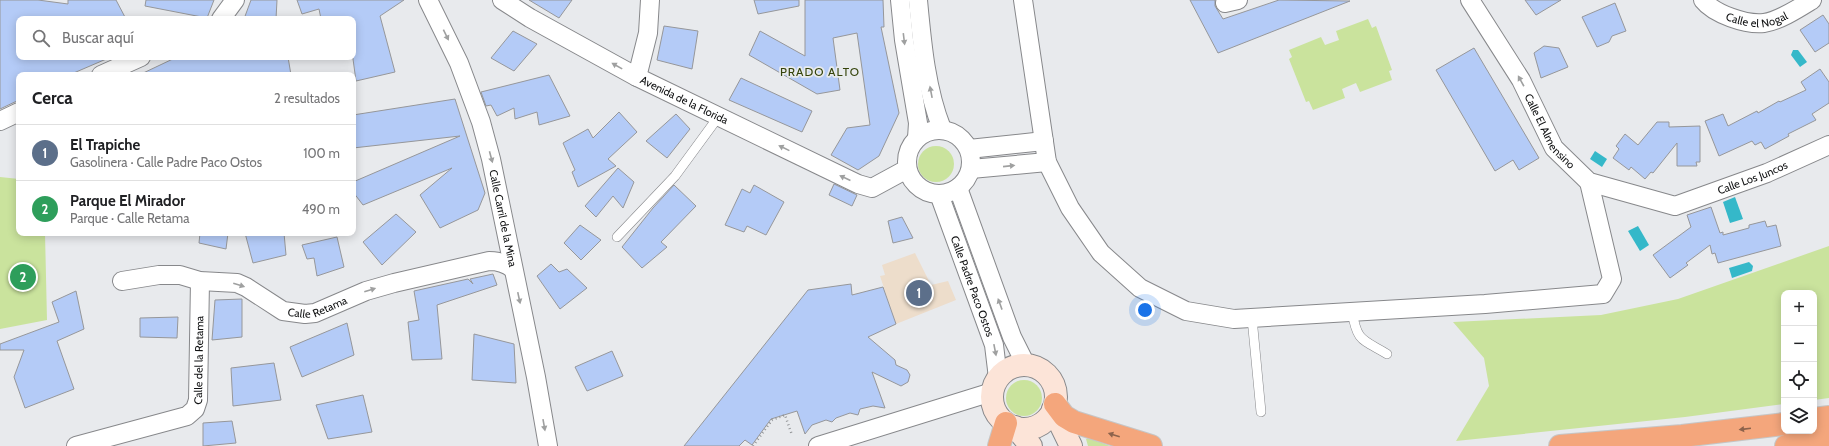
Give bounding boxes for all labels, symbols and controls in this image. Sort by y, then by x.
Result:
street label: Calle el Nogal [1724,8,1790,30]
search box [16,16,356,60]
icon: search [30,27,52,49]
text: Buscar aquí [62,29,134,47]
one-way arrow [443,29,449,41]
one-way arrow [901,33,907,45]
one-way arrow [611,63,623,70]
district label: PRADO ALTO [780,64,860,79]
street label: Avenida de la Florida [638,73,731,127]
one-way arrow [1518,75,1525,87]
one-way arrow [927,86,933,98]
text: Cerca [32,88,73,108]
text: 2 resultados [274,90,340,106]
street label: Calle El Almensino [1522,91,1578,172]
text: El Trapiche [70,136,140,154]
text: 1 [43,145,47,161]
text: 100 m [303,145,340,161]
one-way arrow [778,145,790,151]
one-way arrow [488,151,494,163]
text: Gasolinera · Calle Padre Paco Ostos [70,154,262,170]
street label: Calle Los Juncos [1715,157,1790,197]
one-way arrow [1003,162,1015,169]
street label: Calle Carril de la Mina [486,168,520,269]
one-way arrow [839,175,851,181]
text: Parque El Mirador [70,192,185,210]
text: 2 [42,201,48,217]
text: 490 m [302,201,340,217]
text: Parque · Calle Retama [70,210,190,226]
street label: Calle Padre Paco Ostos [948,234,997,339]
pin: 2 [10,262,36,292]
pin: 1 [906,278,932,308]
one-way arrow [233,282,245,288]
one-way arrow [365,287,377,293]
map controls [1781,290,1817,434]
button: + [1781,290,1817,326]
one-way arrow [517,292,523,304]
street label: Calle Retama [287,293,350,321]
one-way arrow [997,297,1003,309]
your location [1135,300,1155,320]
street label: Calle del la Retama [190,315,206,406]
button: − [1781,326,1817,362]
one-way arrow [992,344,998,356]
button: locate [1781,362,1817,398]
button: layers [1781,398,1817,434]
one-way arrow [541,419,547,431]
one-way arrow [1739,426,1751,432]
one-way arrow [1108,432,1120,438]

